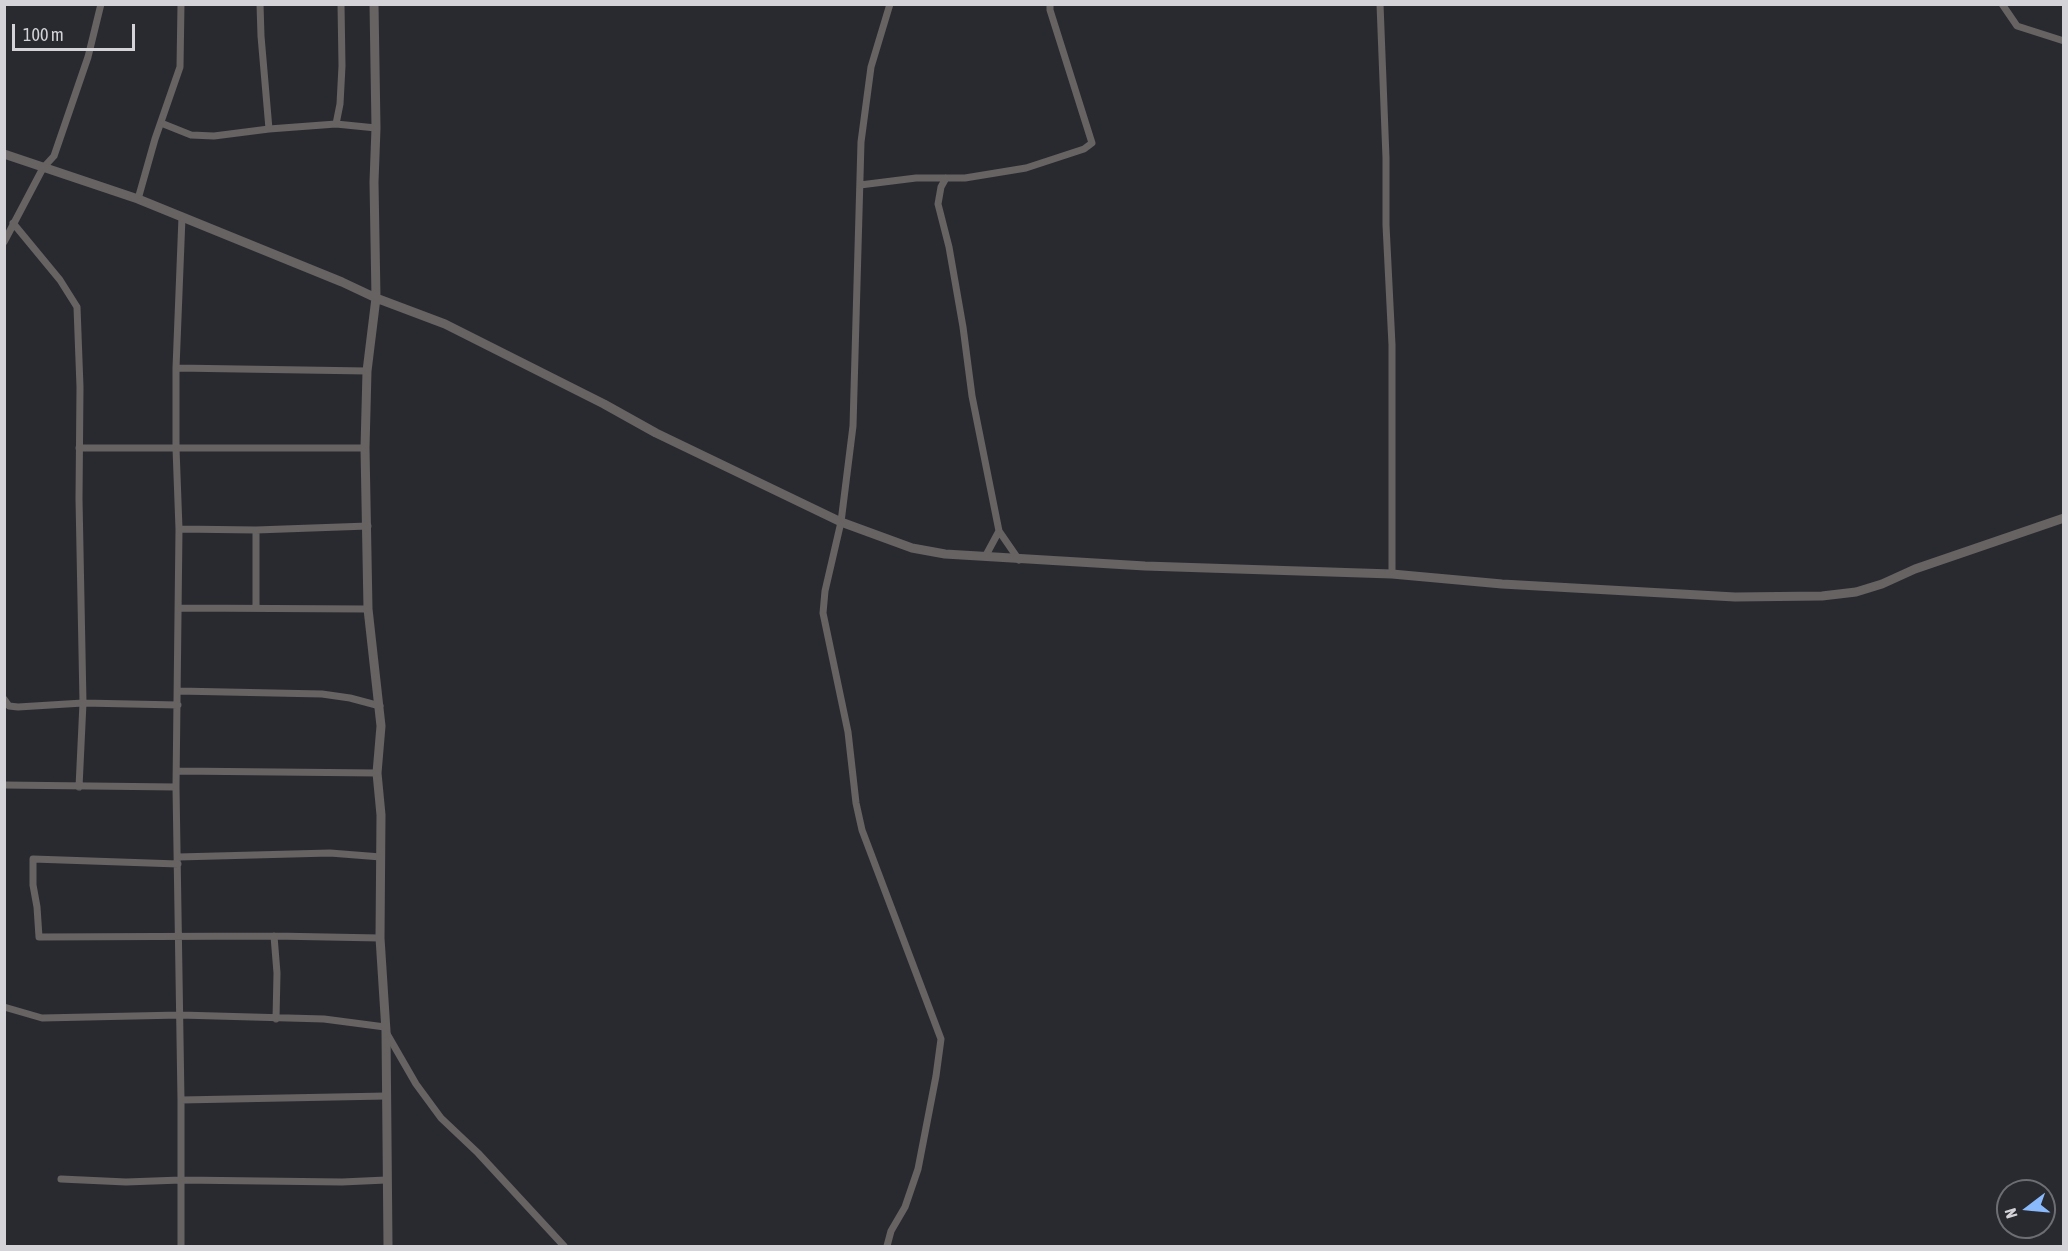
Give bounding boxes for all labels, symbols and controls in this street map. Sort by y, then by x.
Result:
scale bar [15,12,138,50]
text: 100 m [23,24,64,45]
north arrow [1996,1179,2056,1239]
text: N [2001,1206,2021,1220]

